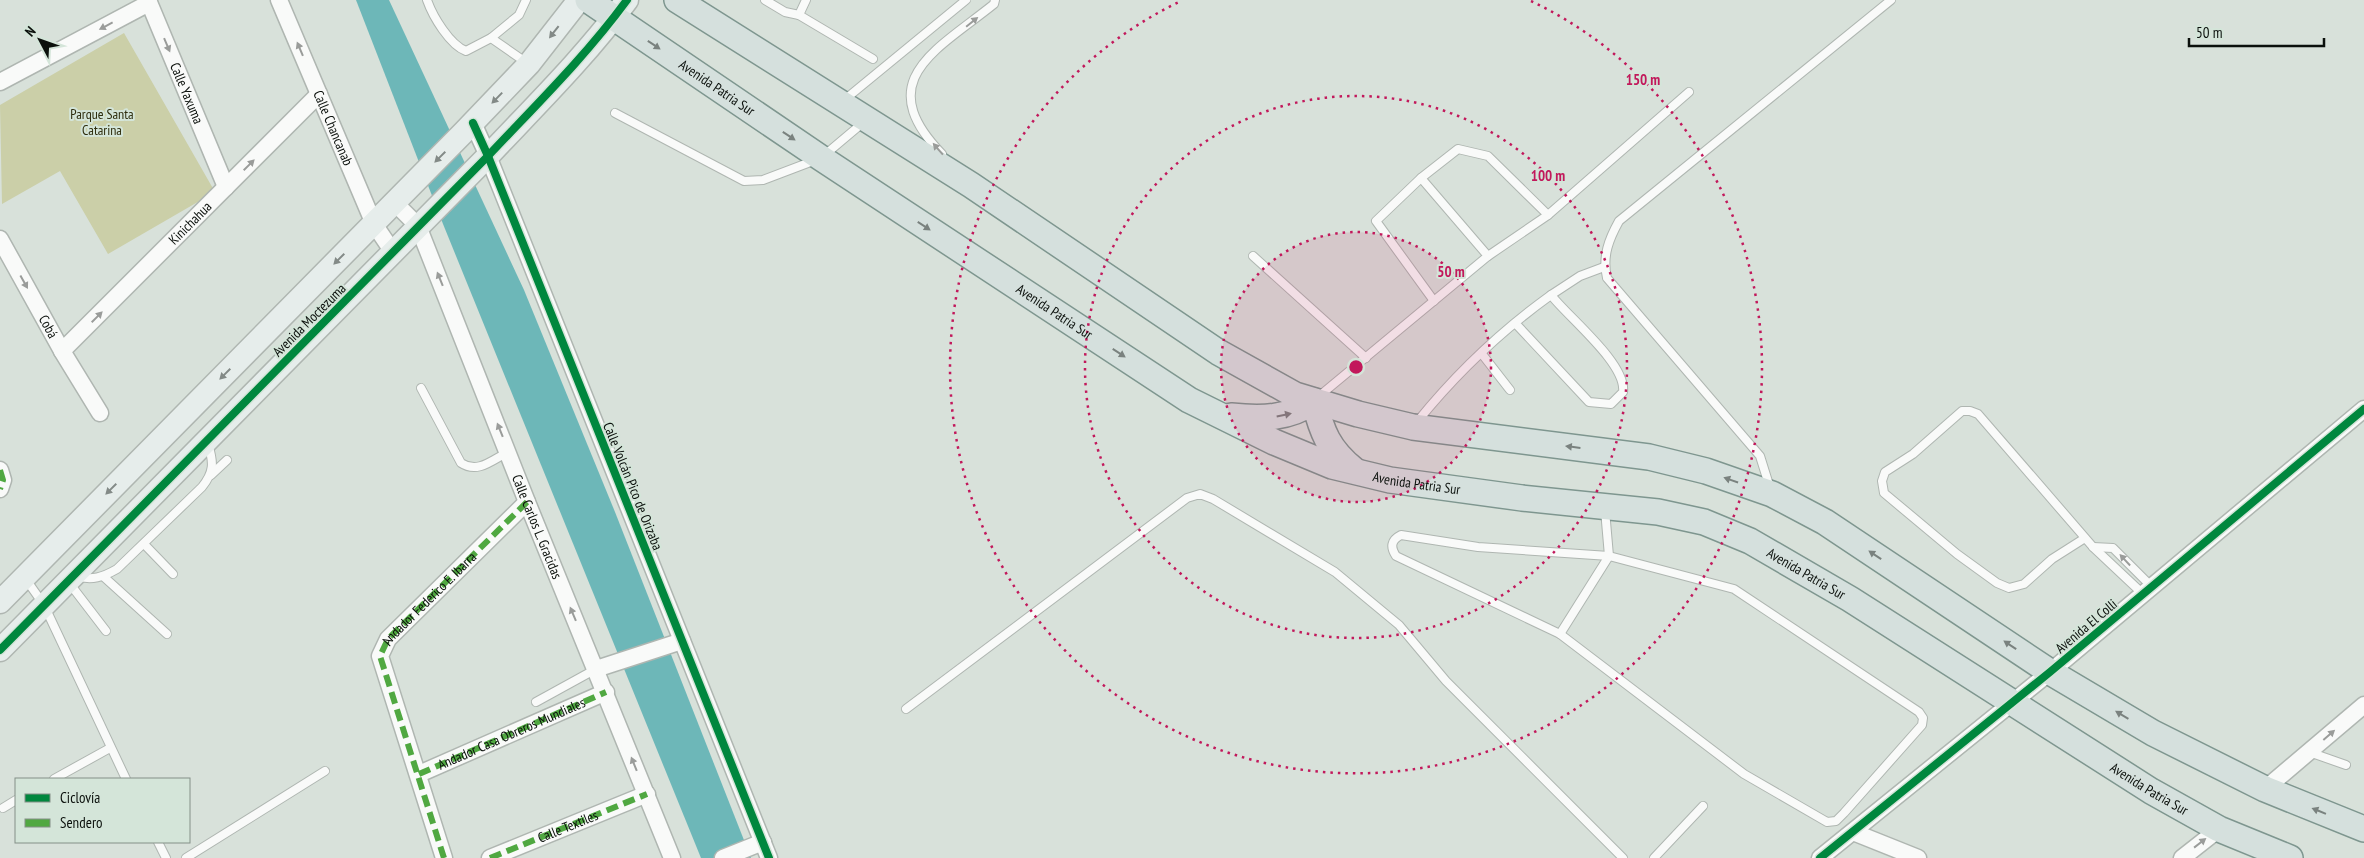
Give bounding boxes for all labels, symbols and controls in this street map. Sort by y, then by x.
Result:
north arrow [15,15,65,65]
scale bar [2189,15,2324,47]
one-way arrow [966,16,979,27]
one-way arrow [99,22,113,30]
text: N [21,23,39,40]
text: 50 m [2196,23,2222,42]
one-way arrow [549,25,560,38]
one-way arrow [163,38,171,52]
one-way arrow [648,40,661,50]
one-way arrow [295,42,303,56]
street label: Avenida Patria Sur [676,55,759,120]
street label: Calle Yaxuma [166,60,208,126]
text: 150 m [1626,70,1660,89]
street label: Calle Chancanab [309,88,357,168]
one-way arrow [491,92,503,104]
park label: Parque Santa Catarina [70,105,134,139]
one-way arrow [782,131,796,141]
one-way arrow [932,144,944,156]
one-way arrow [434,151,446,163]
one-way arrow [242,159,254,171]
text: 100 m [1531,166,1565,185]
street label: Kinichahua [165,198,215,248]
one-way arrow [918,221,931,231]
one-way arrow [334,252,346,264]
text: 50 m [1437,262,1465,281]
one-way arrow [436,271,444,286]
one-way arrow [19,275,28,288]
street label: Avenida Moctezuma [269,280,349,360]
street label: Avenida Patria Sur [1013,280,1096,343]
one-way arrow [91,311,103,323]
street label: Cobá [35,312,62,341]
one-way arrow [1112,349,1125,358]
centre of rings [1347,358,1365,376]
one-way arrow [219,368,231,380]
one-way arrow [1277,411,1292,419]
street label: Calle Volcán Pico de Orizaba [599,419,667,553]
one-way arrow [496,423,504,437]
one-way arrow [1564,443,1580,451]
street label: Avenida Patria Sur [1371,467,1462,499]
street label: Calle Carlos L. Gracidas [508,472,566,582]
one-way arrow [1724,476,1739,483]
one-way arrow [105,483,117,495]
street label: Avenida Patria Sur [1764,544,1849,604]
street label: Andador Federico E. Ibarra [377,548,480,648]
one-way arrow [1868,550,1881,560]
one-way arrow [2119,554,2131,566]
street label: Avenida El Colli [2051,595,2121,657]
one-way arrow [569,606,577,621]
one-way arrow [2003,640,2016,650]
street label: Andador Casa Obreros Mundiales [435,693,588,774]
one-way arrow [2116,710,2129,719]
one-way arrow [2322,729,2334,741]
one-way arrow [630,757,638,771]
street label: Avenida Patria Sur [2107,758,2192,819]
legend [15,778,190,843]
text: Ciclovía [60,788,100,807]
street label: Calle Textiles [535,806,601,847]
one-way arrow [2311,807,2326,815]
text: Sendero [60,813,102,832]
one-way arrow [2193,838,2206,849]

